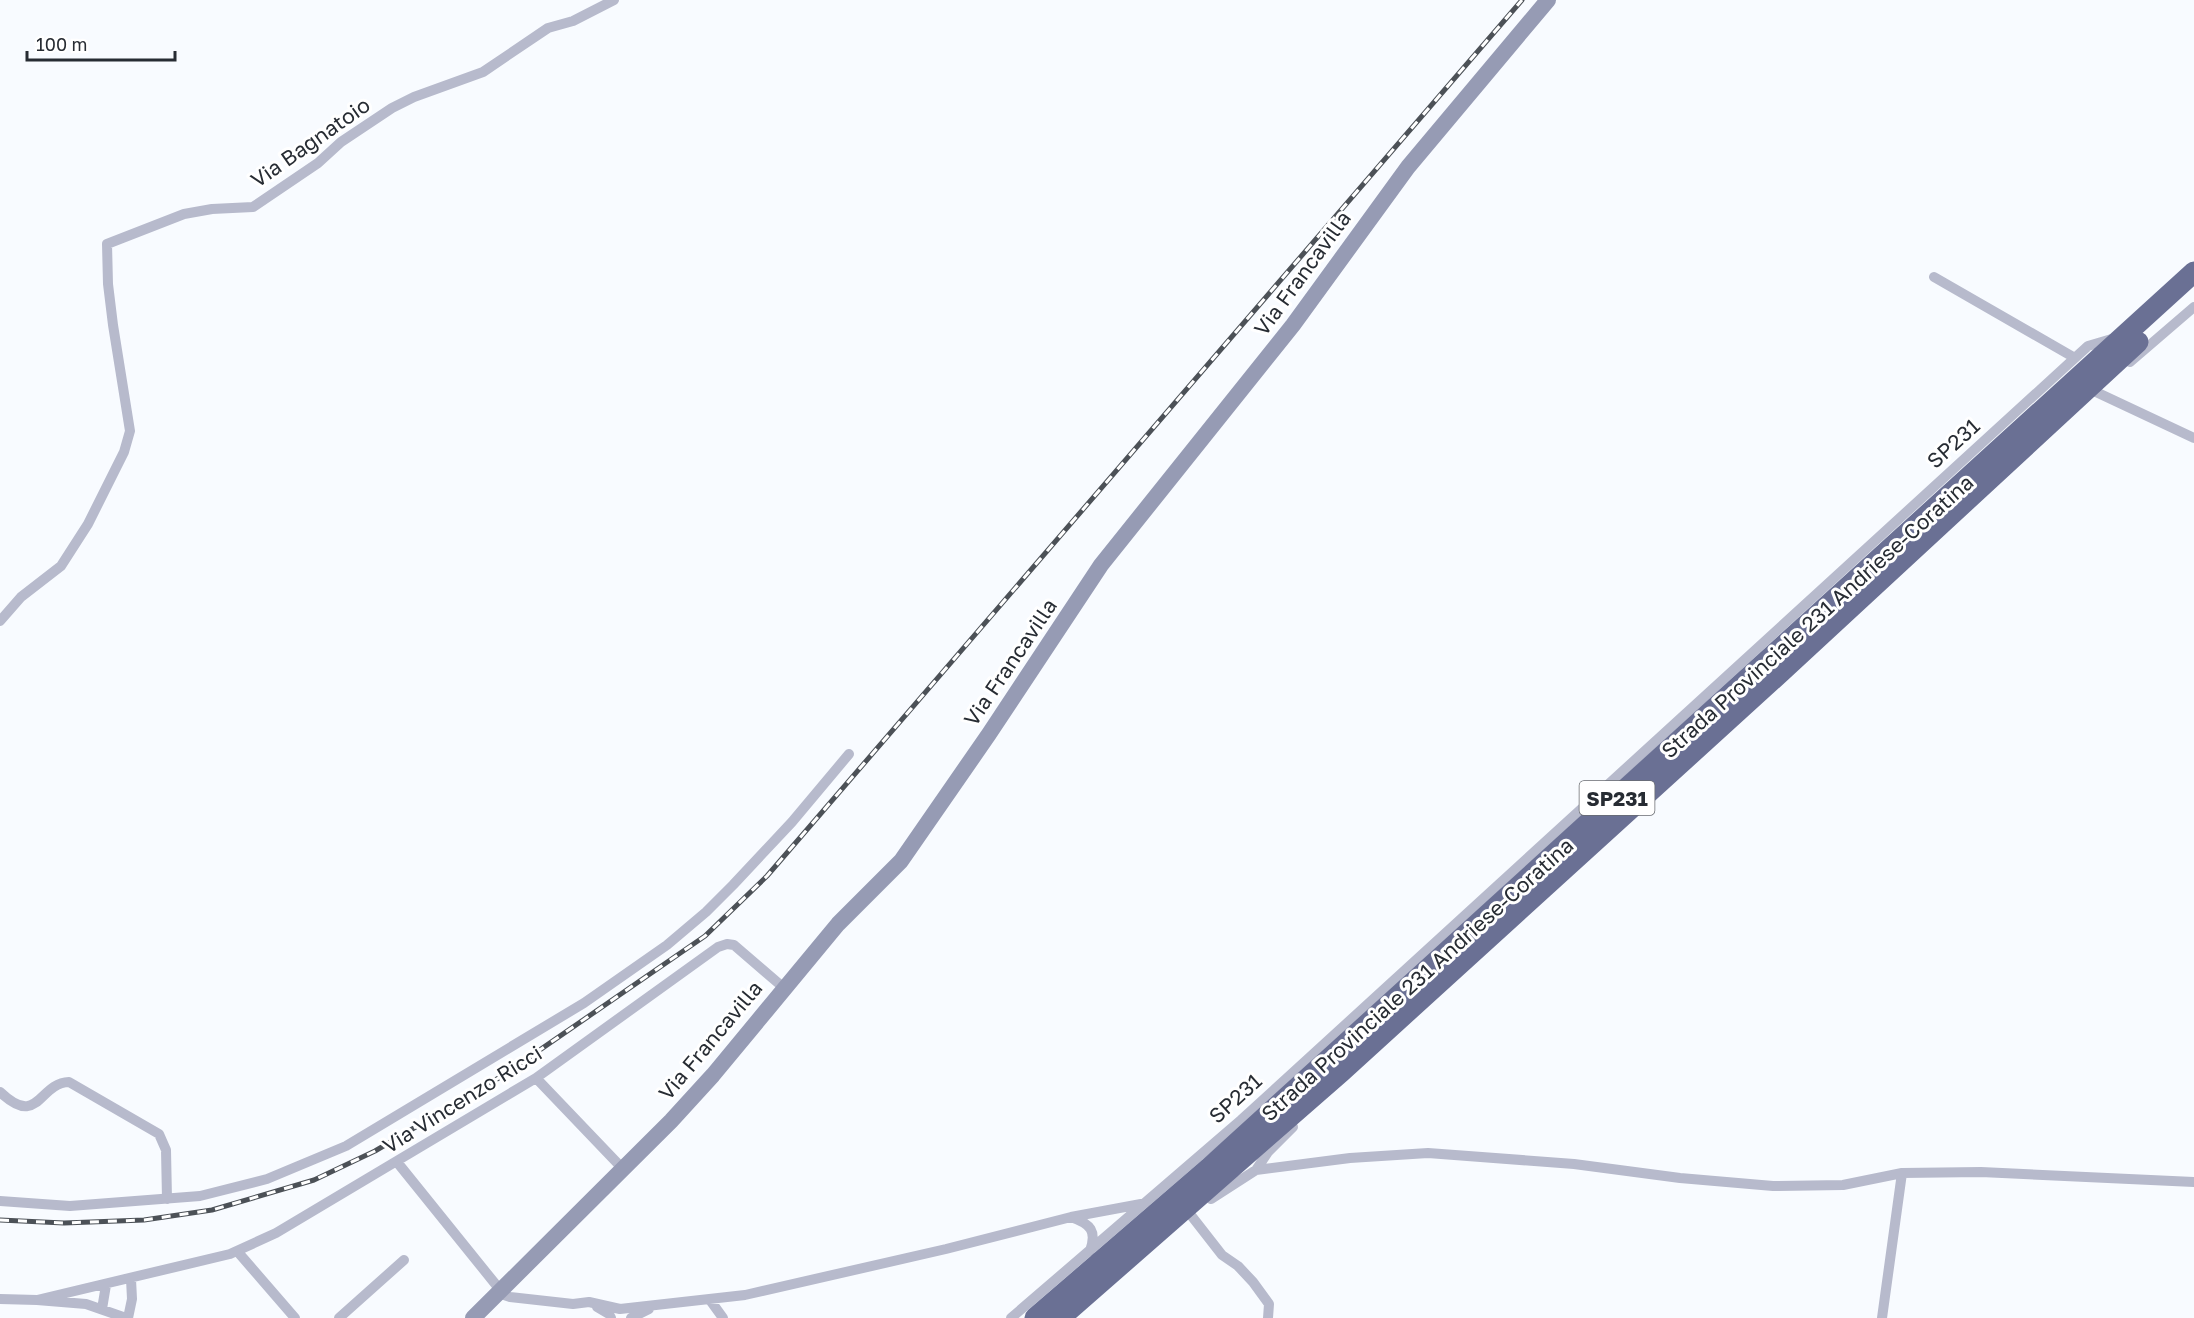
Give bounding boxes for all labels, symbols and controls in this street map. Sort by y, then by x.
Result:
scale bar [27,24,176,62]
text: 100 m [36,33,87,55]
street label: Via Bagnatoio [245,91,375,193]
street label: Via Francavilla [1248,206,1356,340]
street label: SP231 [1921,413,1985,473]
street label: Strada Provinciale 231 Andriese-Coratina [1656,469,1978,763]
street label: Via Francavilla [958,594,1062,730]
road number: SP231 [1580,781,1654,815]
street label: Strada Provinciale 231 Andriese-Coratina [1256,832,1578,1126]
street label: Via Francavilla [653,975,767,1105]
street label: Via Vincenzo Ricci [378,1040,546,1158]
street label: SP231 [1203,1068,1267,1128]

